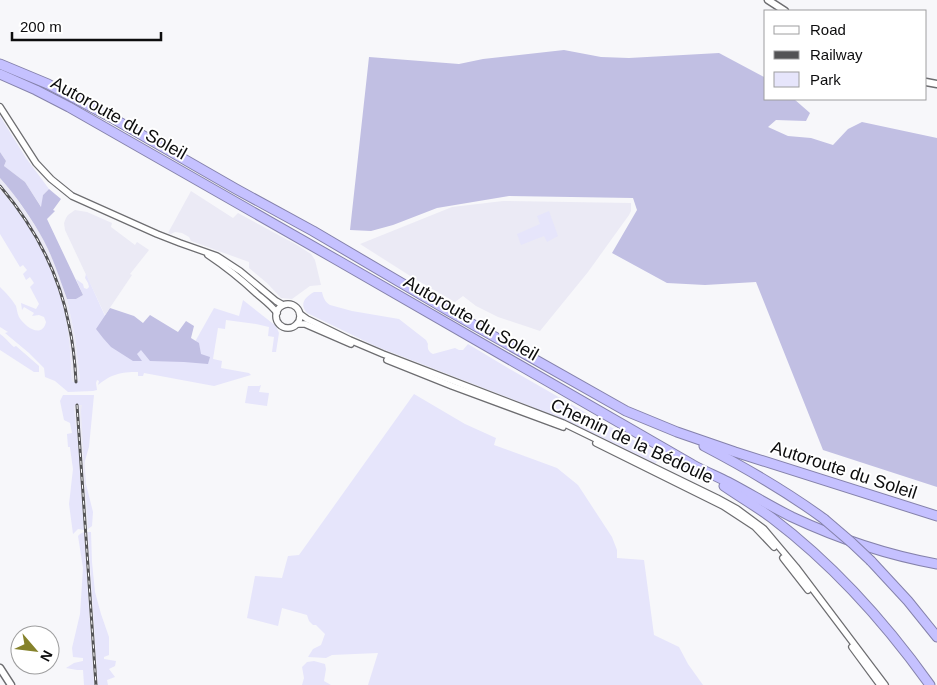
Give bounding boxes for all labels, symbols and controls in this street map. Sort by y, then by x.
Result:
scale bar [12,10,161,42]
legend [764,10,927,100]
text: 200 m [20,18,62,35]
text: Road [810,21,846,38]
text: Railway [810,46,863,63]
text: Park [810,71,841,88]
street label: Autoroute du Soleil [48,72,190,164]
street label: Autoroute du Soleil [400,271,542,365]
street label: Chemin de la Bédoule [548,395,716,487]
street label: Autoroute du Soleil [769,437,919,503]
north arrow [10,625,60,675]
text: N [37,648,56,664]

